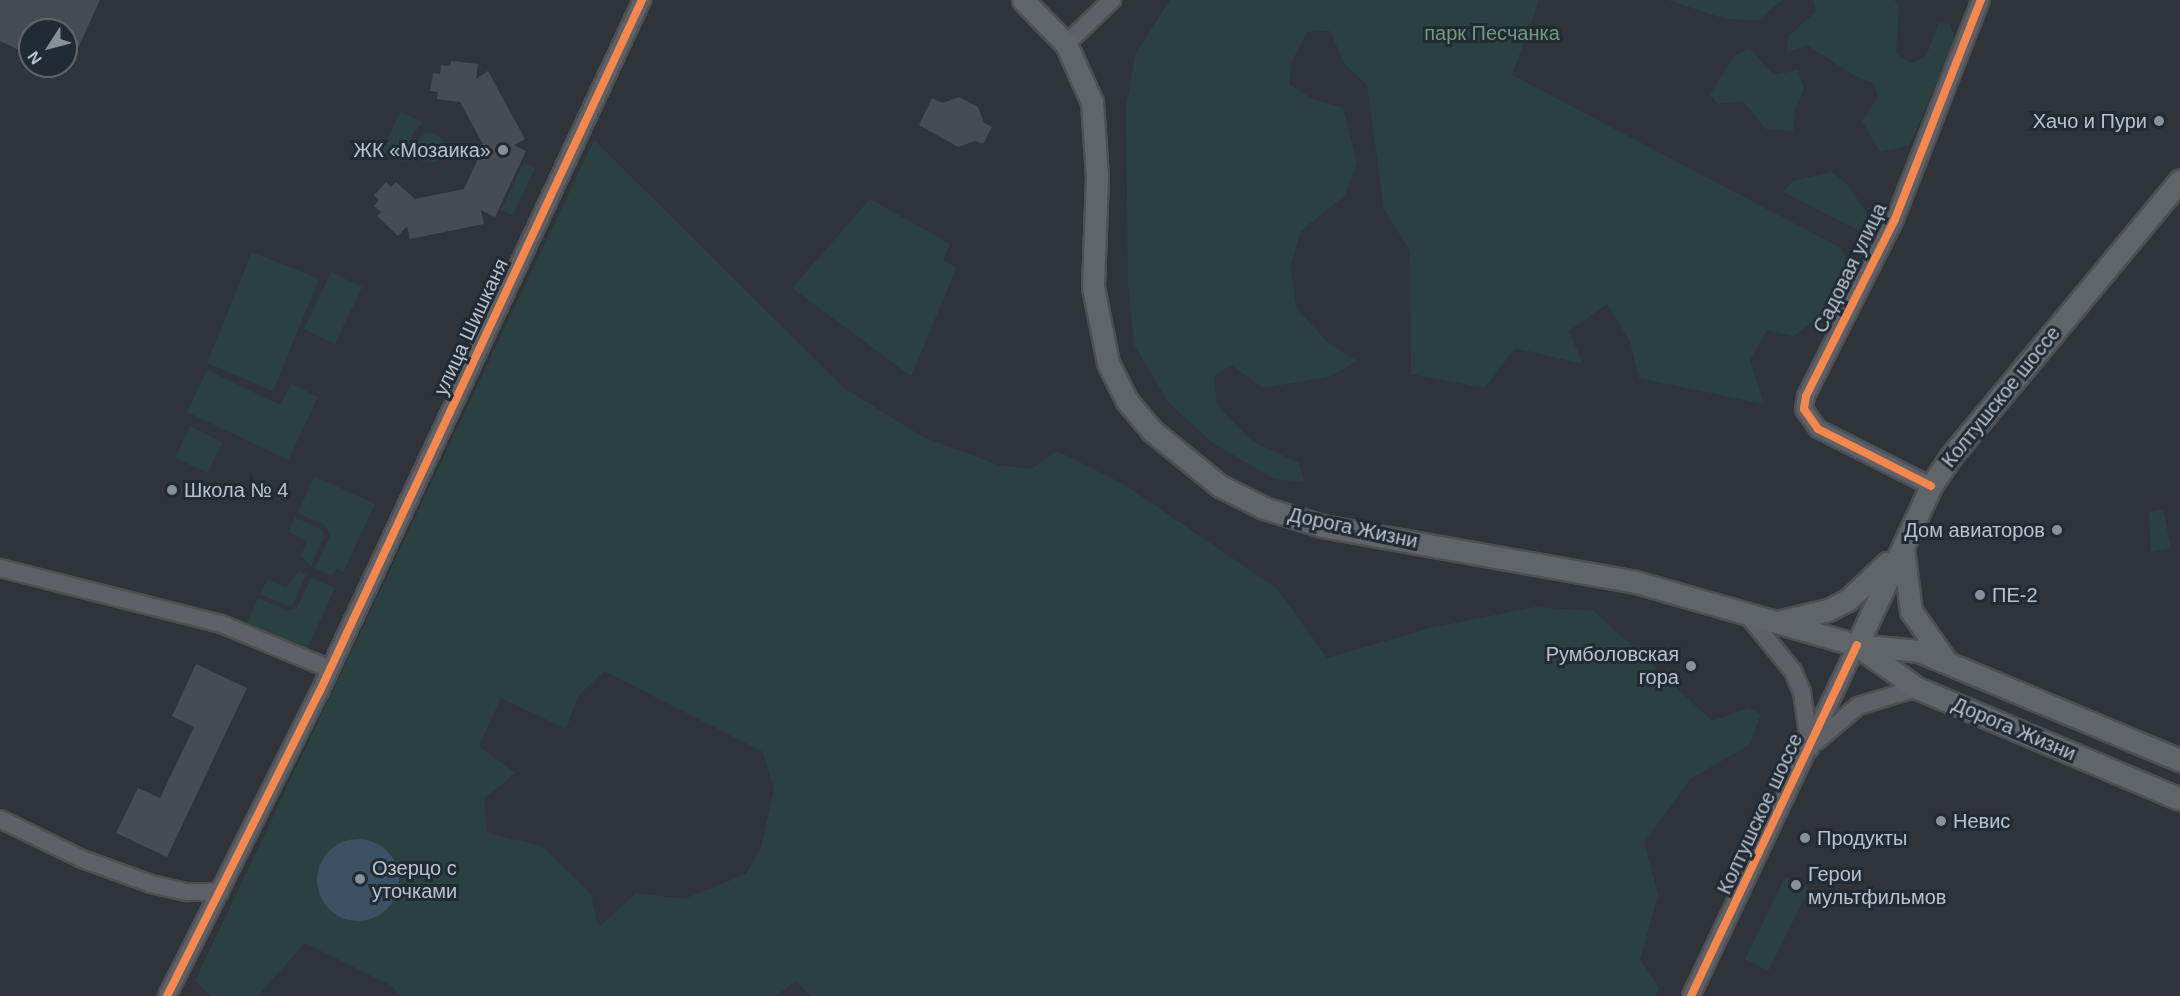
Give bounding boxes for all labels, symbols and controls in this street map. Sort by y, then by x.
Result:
north arrow [18,18,78,78]
park label: парк Песчанка [1424,21,1560,45]
text: N [24,48,45,67]
place label: Хачо и Пури [2033,109,2147,133]
marker: Хачо и Пури [2152,114,2166,128]
place label: ЖК «Мозаика» [354,138,491,162]
marker: ЖК «Мозаика» [496,143,510,157]
street label: Садовая улица [1808,199,1892,337]
street label: улица Шишканя [429,255,513,399]
street label: Колтушское шоссе [1937,322,2065,472]
place label: Школа № 4 [184,478,288,502]
marker: Школа № 4 [165,483,179,497]
street label: Дорога Жизни [1286,503,1420,553]
place label: Дом авиаторов [1904,518,2045,542]
marker: Дом авиаторов [2050,523,2064,537]
place label: ПЕ-2 [1992,583,2037,607]
marker: ПЕ-2 [1973,588,1987,602]
place label: Румболовская гора [1546,642,1679,689]
marker: Румболовская гора [1684,659,1698,673]
street label: Дорога Жизни [1949,692,2079,766]
street label: Колтушское шоссе [1712,730,1808,898]
place label: Невис [1953,809,2010,833]
marker: Невис [1934,814,1948,828]
place label: Продукты [1817,826,1907,850]
marker: Продукты [1798,831,1812,845]
place label: Озерцо с уточками [372,856,457,903]
place label: Герои мультфильмов [1808,862,1946,909]
marker: Озерцо с уточками [353,872,367,886]
marker: Герои мультфильмов [1789,878,1803,892]

